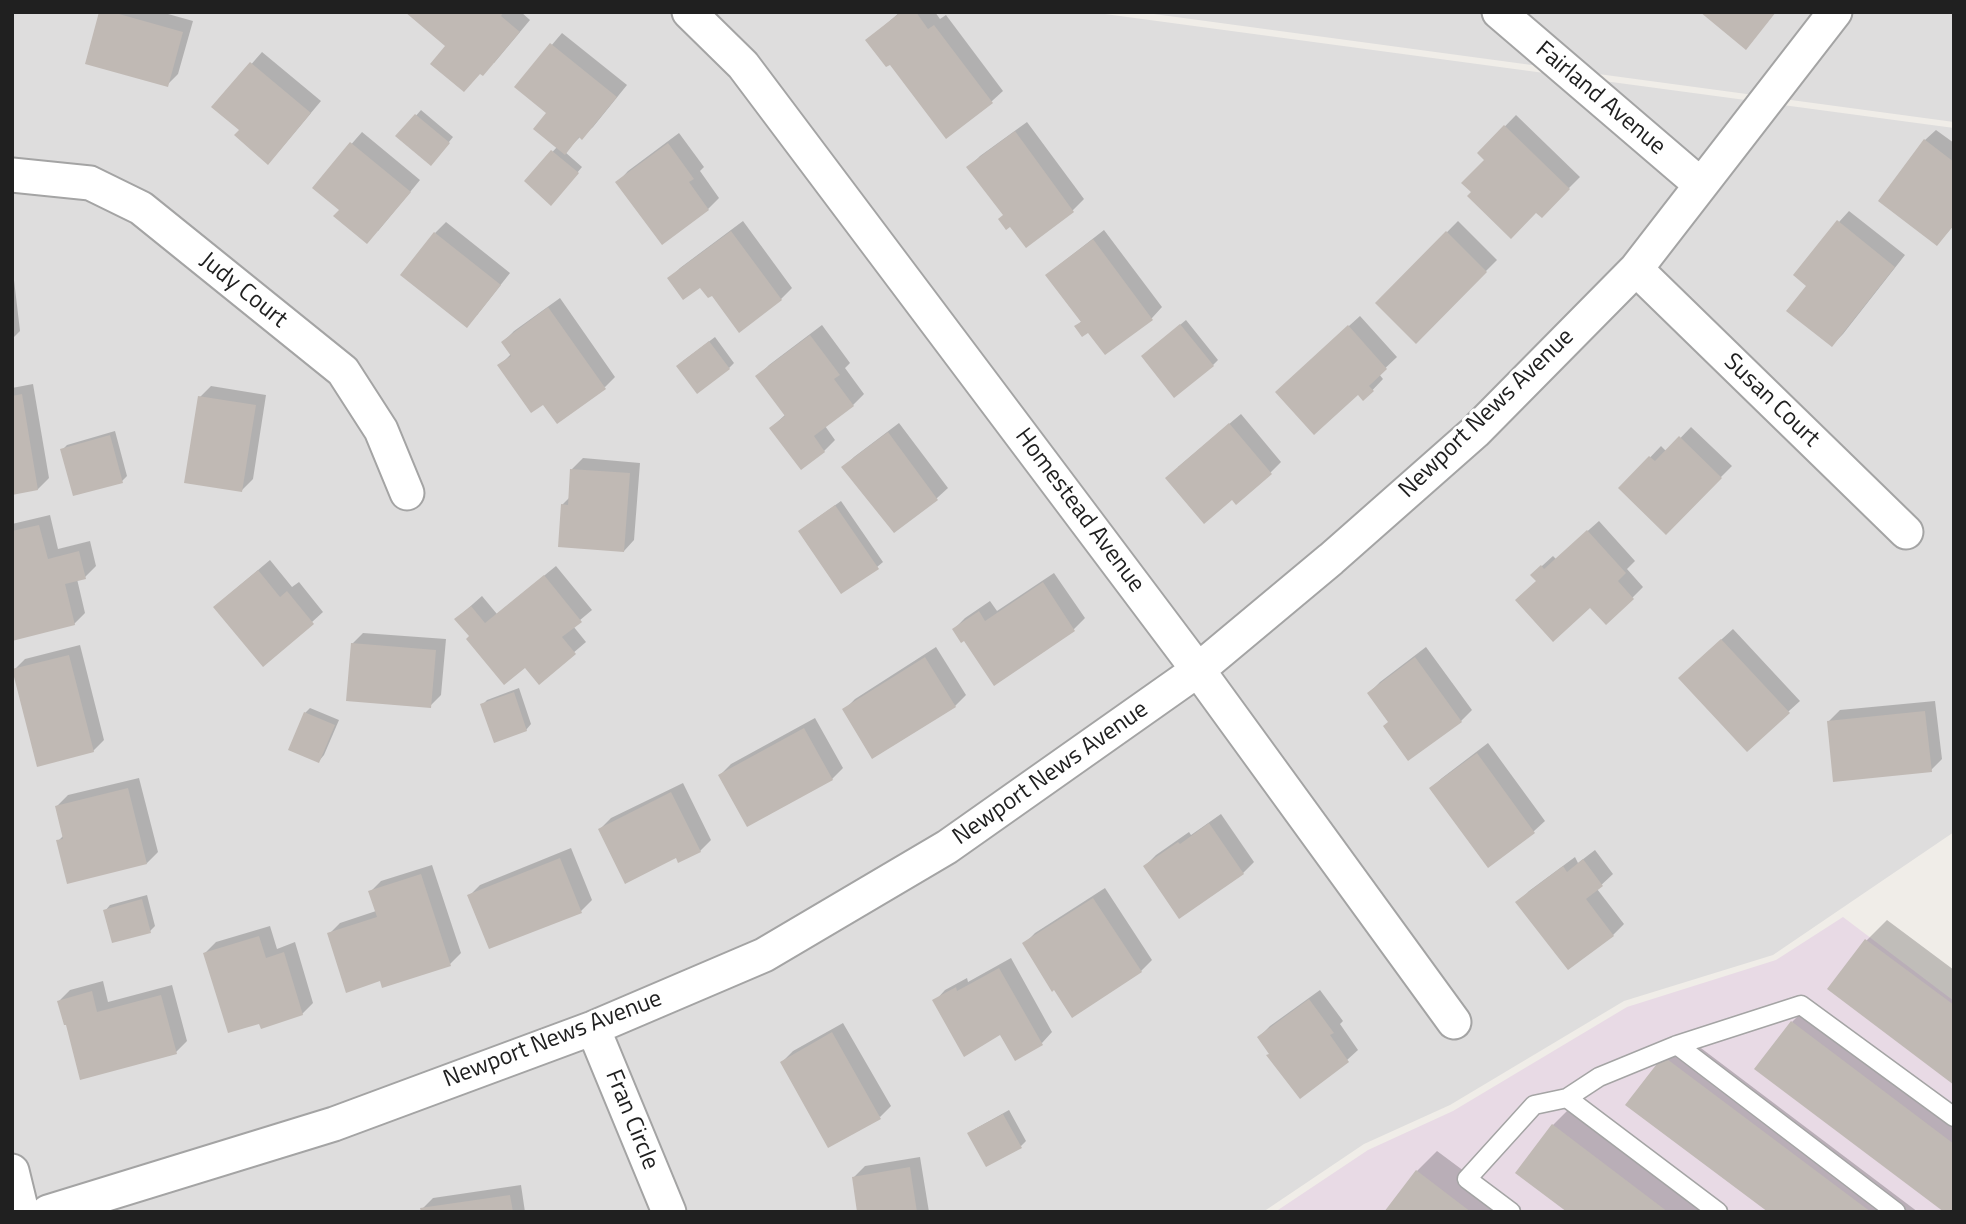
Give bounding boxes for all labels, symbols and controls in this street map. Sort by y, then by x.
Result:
street label: Fairland Avenue [1529,36,1671,162]
street label: Judy Court [193,247,293,335]
street label: Newport News Avenue [1394,323,1580,505]
street label: Susan Court [1717,348,1825,454]
street label: Homestead Avenue [1008,423,1150,599]
street label: Newport News Avenue [948,696,1154,852]
street label: Newport News Avenue [440,985,666,1095]
street label: Fran Circle [598,1066,664,1174]

